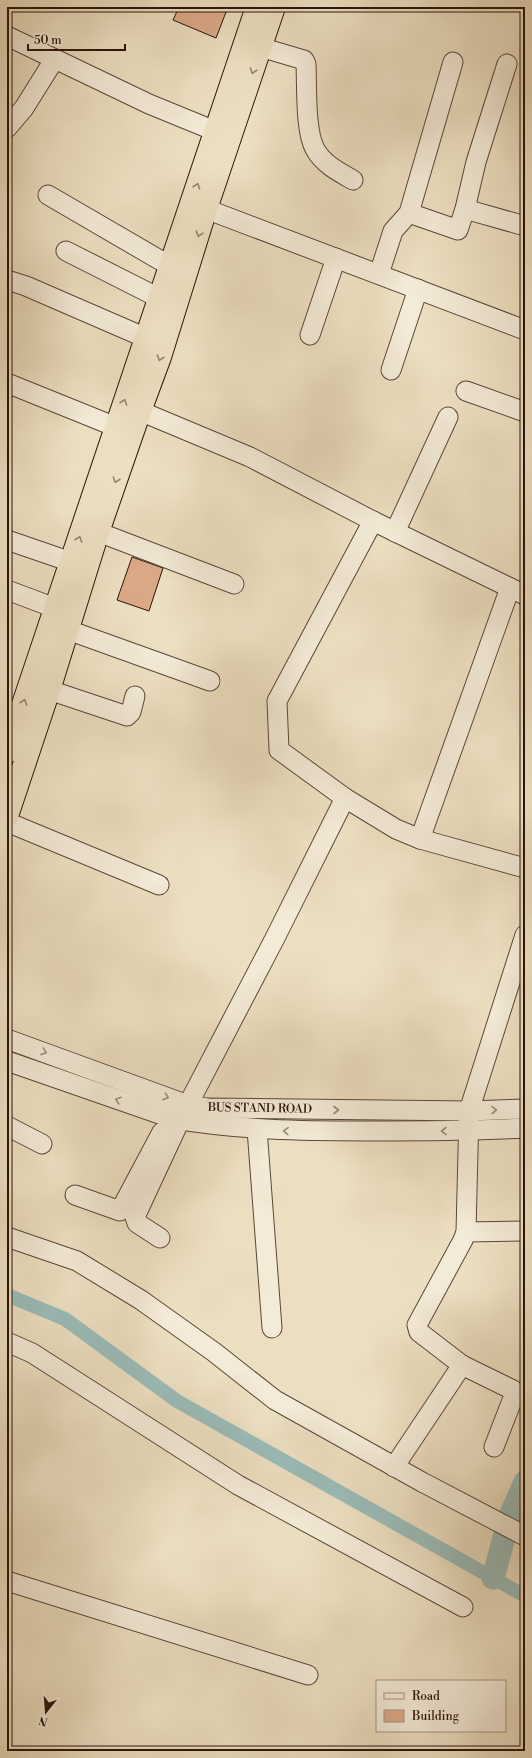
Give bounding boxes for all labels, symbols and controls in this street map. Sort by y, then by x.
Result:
scale bar [28,26,125,52]
text: 50 m [34,33,62,48]
one-way arrow [249,67,257,74]
one-way arrow [192,183,201,190]
one-way arrow [195,230,203,237]
one-way arrow [156,354,164,361]
one-way arrow [120,399,128,406]
one-way arrow [112,477,121,484]
one-way arrow [74,535,82,542]
one-way arrow [19,698,28,705]
one-way arrow [40,1047,47,1056]
one-way arrow [162,1092,169,1100]
one-way arrow [115,1096,122,1105]
street label: BUS STAND ROAD [207,1100,312,1117]
one-way arrow [333,1106,339,1114]
one-way arrow [491,1106,497,1114]
one-way arrow [283,1127,289,1135]
one-way arrow [441,1127,447,1135]
legend [376,1680,506,1732]
text: Road [412,1689,440,1704]
north arrow [26,1692,66,1732]
text: Building [411,1709,460,1724]
text: N [37,1713,50,1729]

